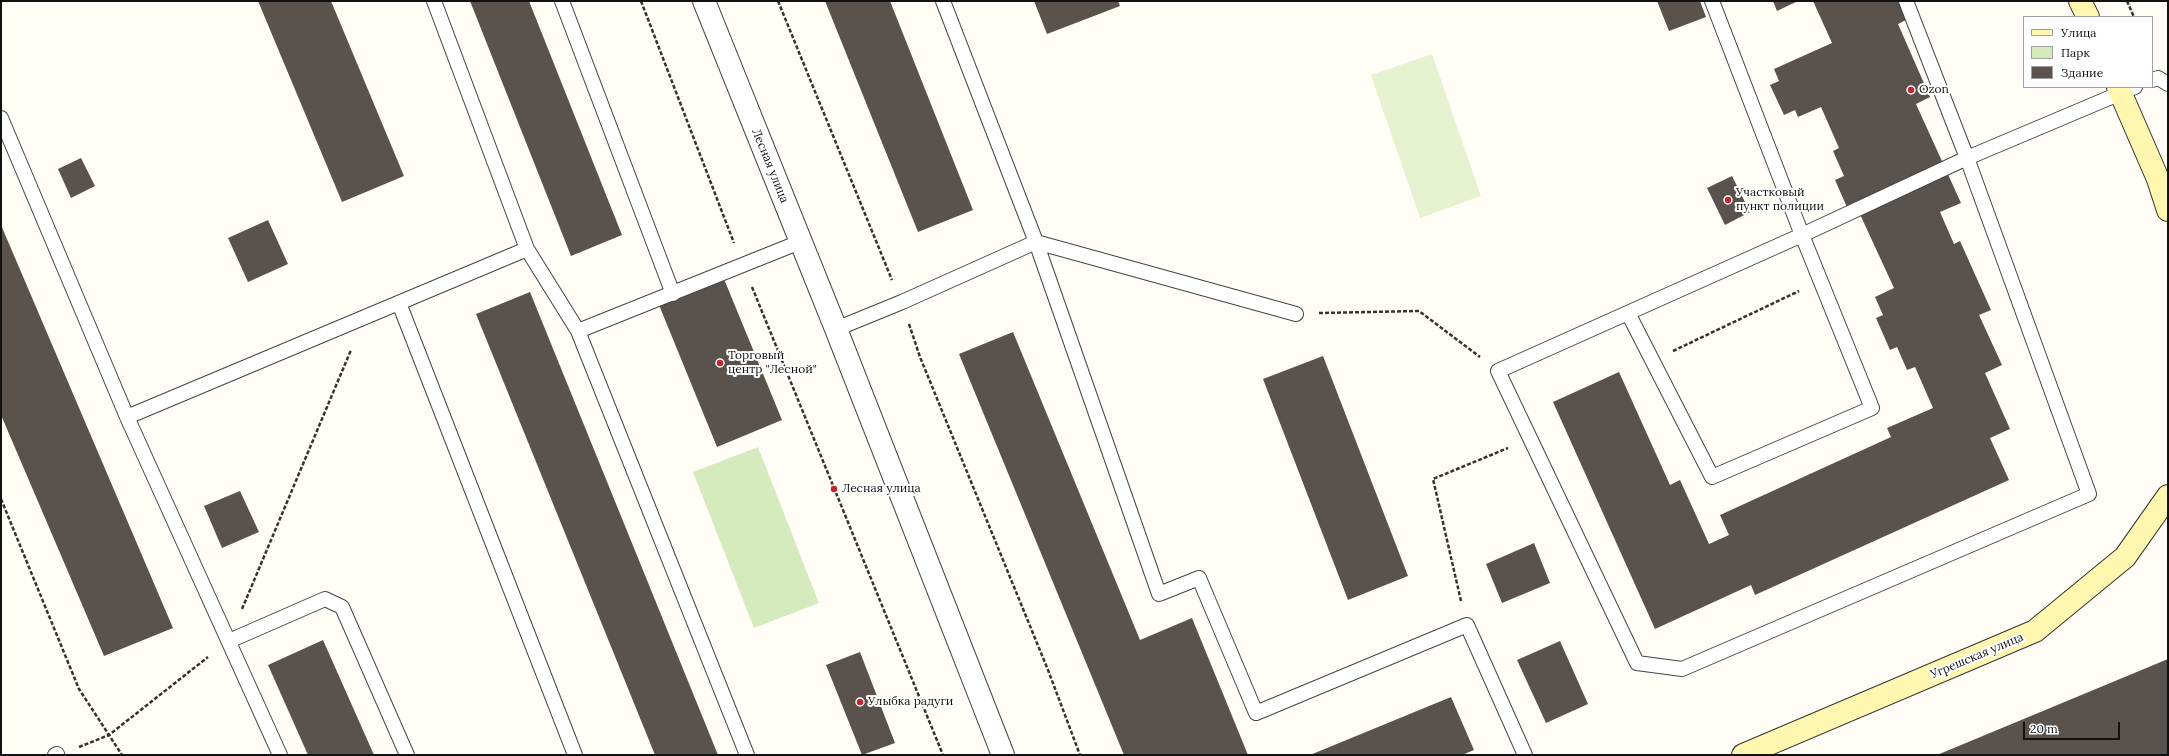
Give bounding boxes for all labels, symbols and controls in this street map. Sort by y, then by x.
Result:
legend [2023,16,2153,88]
text: Улица [2061,25,2097,40]
text: Парк [2061,45,2090,60]
text: Здание [2061,65,2103,80]
place label: Ozon [1919,83,1949,97]
marker: Ozon [1906,85,1916,95]
street label: Лесная улица [749,127,791,205]
place label: Участковый пункт полиции [1736,186,1824,214]
marker: Участковый пункт полиции [1723,195,1733,205]
place label: Торговый центр "Лесной" [728,349,817,377]
marker: Торговый центр "Лесной" [715,358,725,368]
place label: Лесная улица [842,482,921,496]
marker: Лесная улица [829,484,839,494]
street label: Угрешская улица [1928,630,2026,682]
place label: Улыбка радуги [868,695,953,709]
marker: Улыбка радуги [855,697,865,707]
scale bar [2025,714,2122,740]
text: 20 m [2030,721,2058,736]

